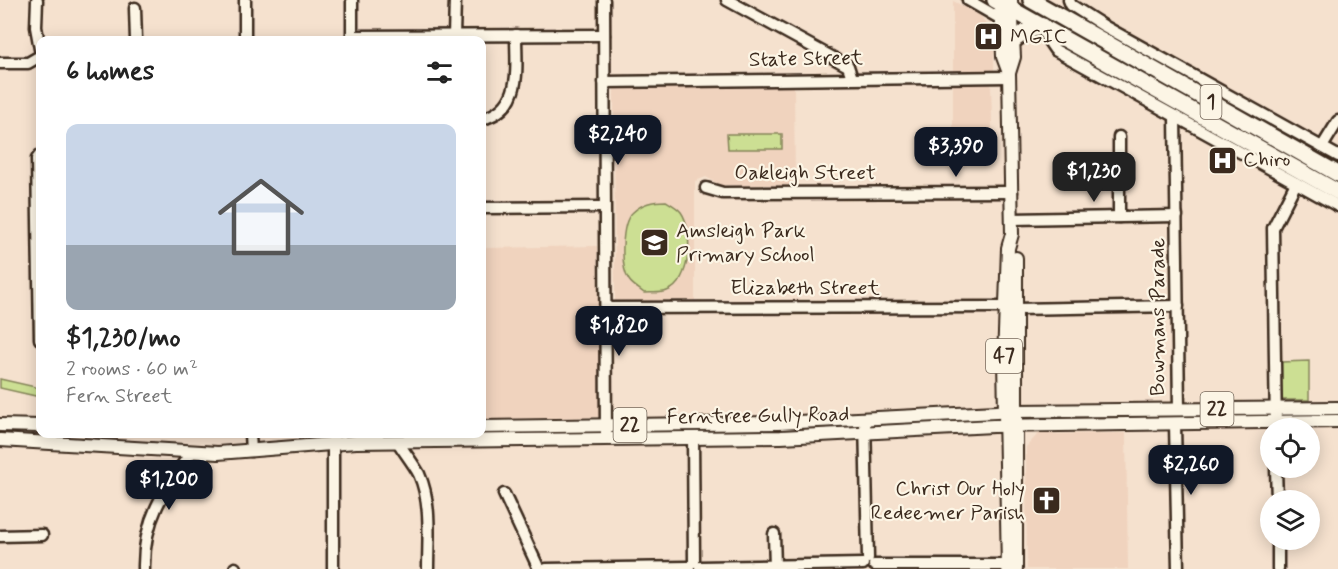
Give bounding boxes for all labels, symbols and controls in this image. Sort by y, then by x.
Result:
hospital icon: MGIC [973,21,1005,53]
place label: MGIC [1010,23,1067,51]
street label: State Street [749,44,864,74]
text: 6 homes [66,55,154,89]
icon: filters [423,56,456,89]
road number: 1 [1200,85,1222,119]
pin: $2,240 [569,115,667,166]
text: $2,240 [588,121,648,148]
pin: $3,390 [907,127,1005,178]
text: $3,390 [928,133,984,160]
hospital icon: Chiro [1206,144,1238,176]
place label: Chiro [1243,146,1290,174]
pin: $1,230 [1045,152,1143,203]
text: $1,230 [1067,158,1121,185]
street label: Oakleigh Street [734,159,876,187]
icon: home [207,163,315,271]
place label: Amsleigh Park Primary School [676,217,815,269]
school or university icon: Amsleigh Park Primary School [639,227,671,259]
street label: Bowmans Parade [1144,238,1172,396]
street label: Elizabeth Street [730,274,880,302]
pin: $1,820 [570,306,668,357]
text: $1,820 [589,312,649,339]
text: $1,230/mo [66,322,181,356]
road number: 47 [986,339,1022,373]
text: 2 rooms · 60 m² [66,356,198,383]
text: Fern Street [66,383,172,410]
road number: 22 [1200,392,1234,426]
street label: Ferntree Gully Road [666,400,850,432]
road number: 22 [614,408,646,442]
map controls [1260,418,1320,550]
button: locate [1260,418,1320,478]
pin: $2,260 [1142,445,1240,496]
text: $2,260 [1162,451,1220,478]
pin: $1,200 [120,460,218,511]
text: $1,200 [140,466,198,493]
place label: Christ Our Holy Redeemer Parish [870,475,1025,527]
church icon: Christ Our Holy Redeemer Parish [1030,485,1062,517]
button: layers [1260,490,1320,550]

